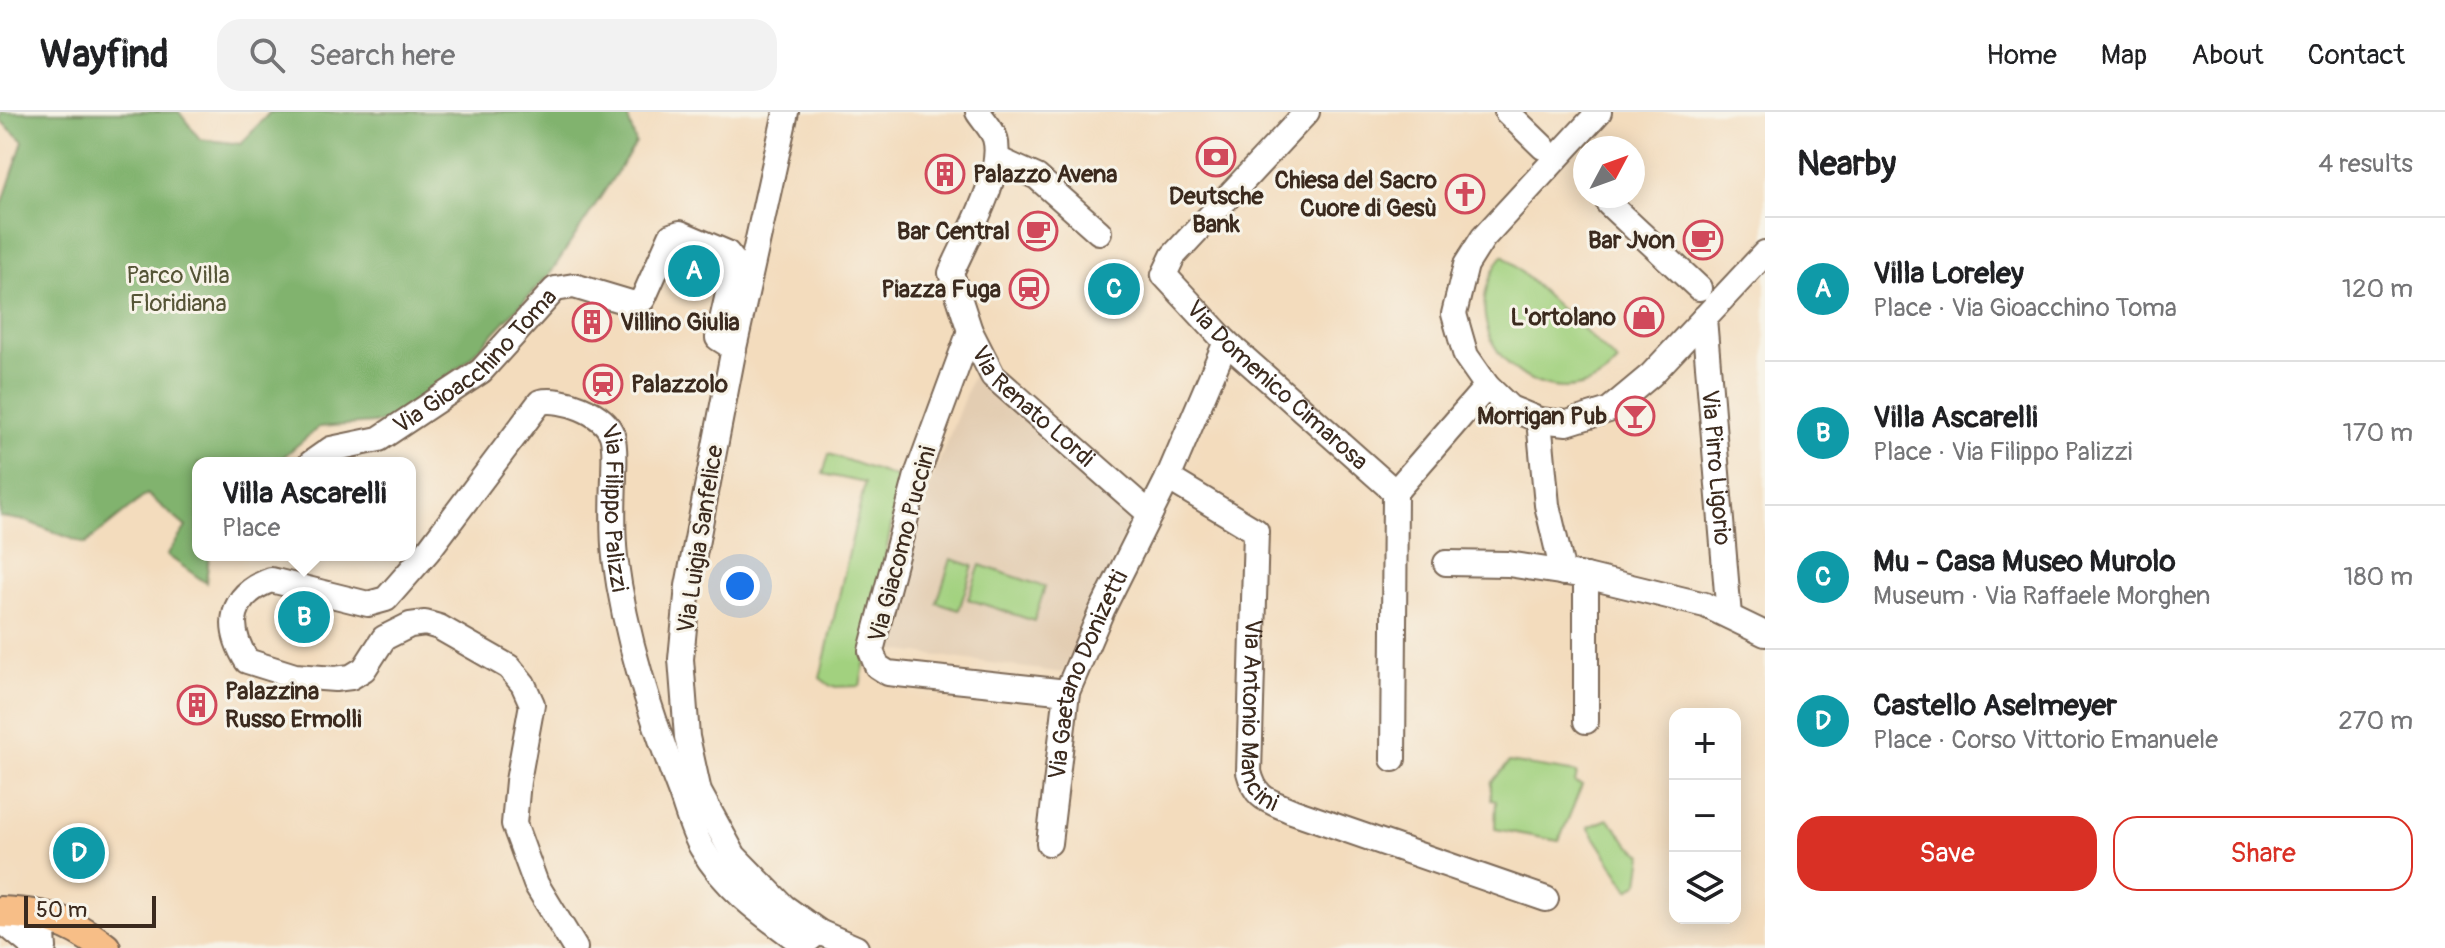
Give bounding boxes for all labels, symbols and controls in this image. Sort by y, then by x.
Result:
search box [217,19,777,91]
text: Wayfind [40,31,169,79]
icon: search [245,33,289,77]
text: Search here [309,37,455,74]
text: Home [1986,38,2057,73]
text: Map [2101,38,2147,73]
text: About [2191,38,2264,73]
text: Contact [2308,38,2405,73]
bank icon: Deutsche Bank [1195,136,1237,178]
north arrow [1573,136,1645,208]
text: Nearby [1797,143,1896,186]
text: 4 results [2318,148,2413,180]
building icon: Palazzo Avena [924,153,966,195]
place label: Palazzo Avena [973,160,1117,189]
place label: Chiesa del Sacro Cuore di Gesù [1274,166,1437,223]
church icon: Chiesa del Sacro Cuore di Gesù [1444,173,1486,215]
place label: Deutsche Bank [1169,182,1264,239]
cafe icon: Bar Central [1017,210,1059,252]
place label: Bar Central [897,217,1010,246]
cafe icon: Bar Jvon [1682,219,1724,261]
place label: Bar Jvon [1588,226,1675,255]
pin: A [668,241,720,301]
text: Villa Loreley [1873,255,2024,292]
pin: C [1088,259,1140,319]
park label: Parco Villa Floridiana [126,261,230,318]
station icon: Piazza Fuga [1008,268,1050,310]
text: A [1815,273,1831,305]
text: 120 m [2342,273,2413,305]
place label: Piazza Fuga [881,275,1001,304]
street label: Via Gioacchino Toma [388,283,563,440]
text: Place · Via Gioacchino Toma [1873,292,2177,324]
street label: Via Domenico Cimarosa [1180,295,1374,476]
shop icon: L'ortolano [1623,296,1665,338]
building icon: Villino Giulia [571,301,613,343]
place label: L'ortolano [1511,303,1616,332]
place label: Villino Giulia [620,308,740,337]
street label: Via Renato Lordi [965,341,1100,473]
station icon: Palazzolo [582,363,624,405]
place label: Palazzolo [631,370,728,399]
street label: Via Pirro Ligorio [1695,389,1737,547]
bar icon: Morrigan Pub [1614,395,1656,437]
text: Villa Ascarelli [1873,399,2038,436]
place label: Morrigan Pub [1477,402,1607,431]
text: B [1816,417,1830,449]
text: 170 m [2343,417,2413,449]
street label: Via Filippo Palizzi [594,420,634,594]
text: Place · Via Filippo Palizzi [1873,436,2132,468]
street label: Via Luigia Sanfelice [671,443,730,635]
street label: Via Giacomo Puccini [862,443,943,645]
popup [192,457,416,561]
text: Villa Ascarelli [222,475,386,512]
text: Place [222,512,280,544]
text: Mu - Casa Museo Murolo [1873,543,2176,580]
text: C [1815,561,1831,593]
text: 180 m [2343,561,2413,593]
your location [720,566,760,606]
street label: Via Gaetano Donizetti [1043,566,1135,781]
text: Museum · Via Raffaele Morghen [1873,580,2210,612]
pin: B [278,587,330,647]
street label: Via Antonio Mancini [1234,619,1282,818]
place label: Palazzina Russo Ermolli [225,677,361,734]
building icon: Palazzina Russo Ermolli [176,684,218,726]
text: Castello Aselmeyer [1873,687,2117,724]
text: D [1815,705,1831,737]
text: 270 m [2338,705,2413,737]
map controls [1669,708,1741,924]
button: + [1669,708,1741,780]
text: Place · Corso Vittorio Emanuele [1873,724,2218,756]
button: − [1669,780,1741,852]
button: Save [1797,816,2097,891]
button: Share [2113,816,2413,891]
pin: D [53,823,105,883]
button: layers [1669,852,1741,924]
scale bar [24,892,156,928]
text: 50 m [36,896,87,924]

